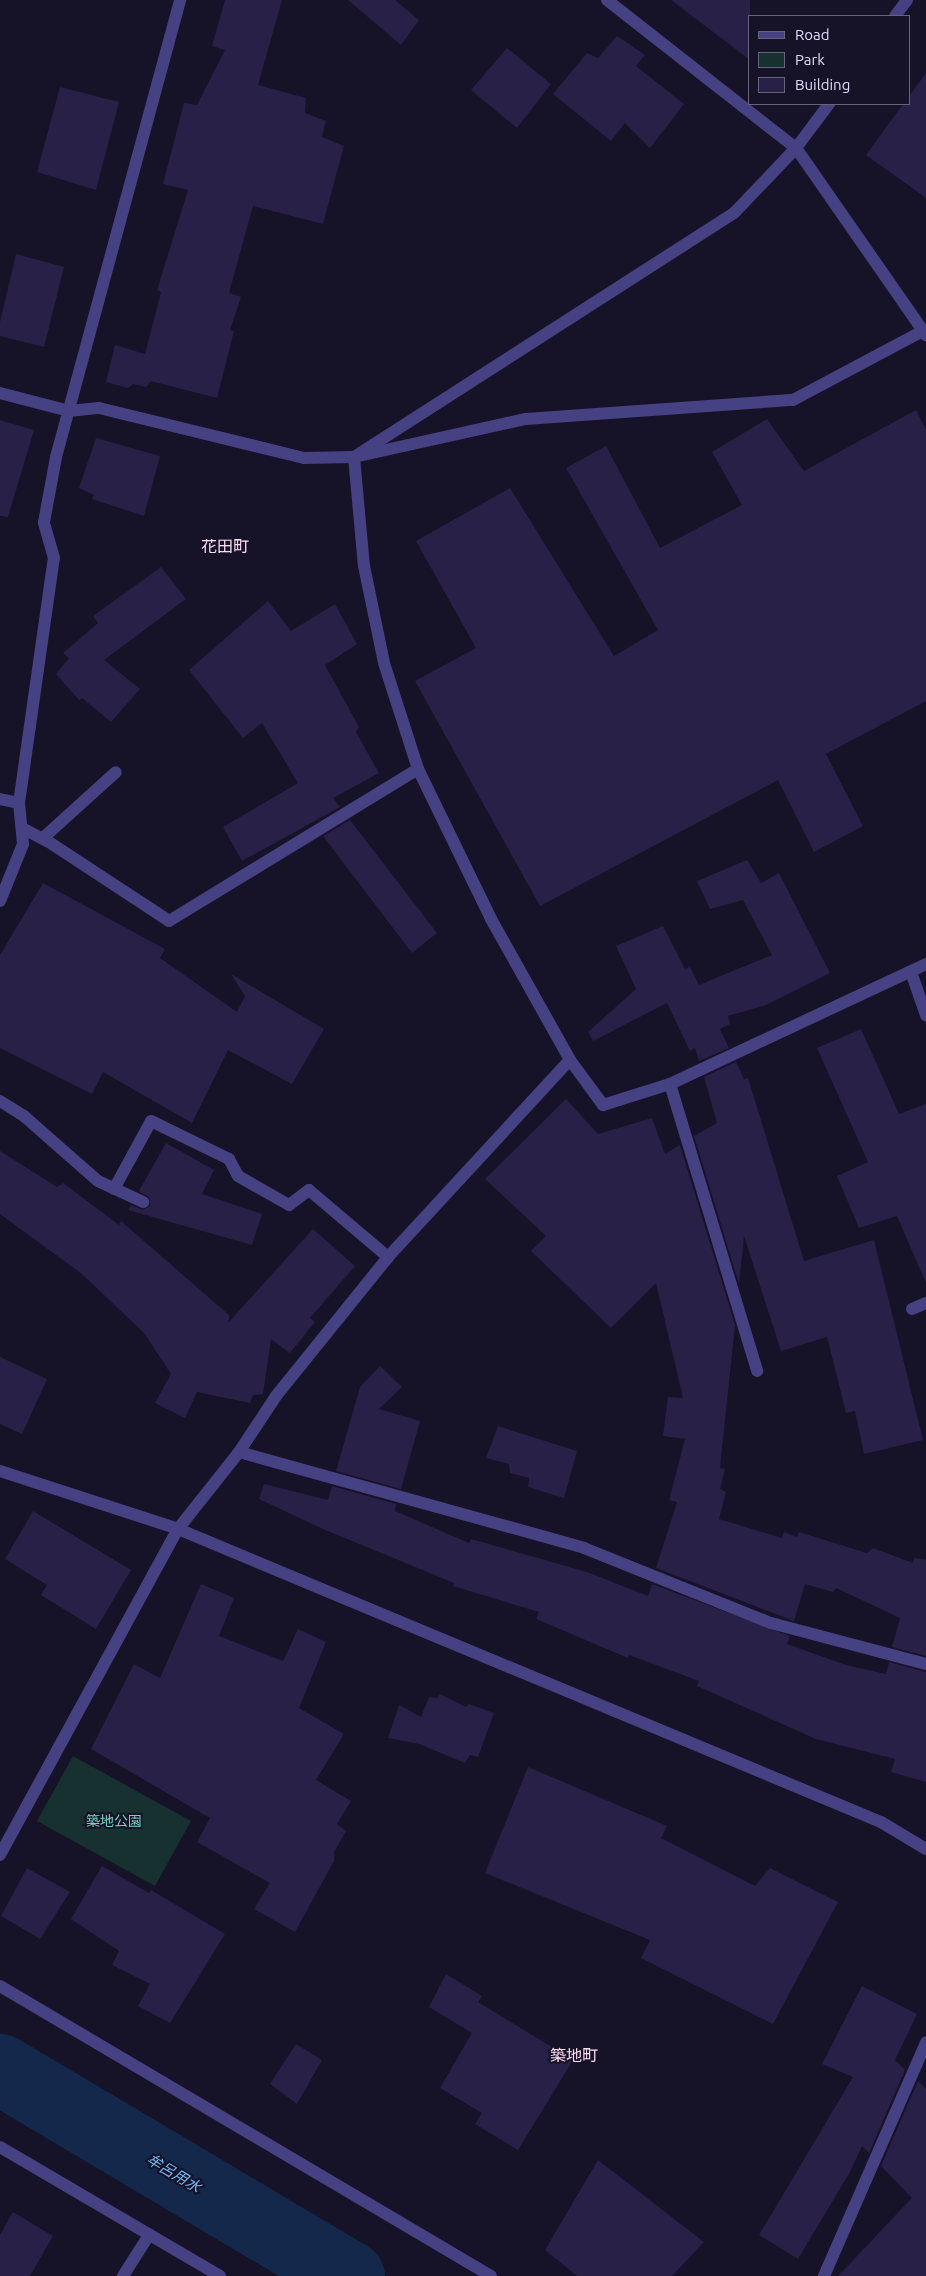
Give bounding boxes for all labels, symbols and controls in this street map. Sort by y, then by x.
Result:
legend [748,15,911,105]
text: Road [795,26,830,43]
text: Park [795,51,825,68]
text: Building [795,76,850,93]
district label: 花田町 [201,536,249,556]
park label: 築地公園 [86,1813,142,1829]
district label: 築地町 [550,2045,598,2065]
water label: 牟呂用水 [144,2150,204,2196]

